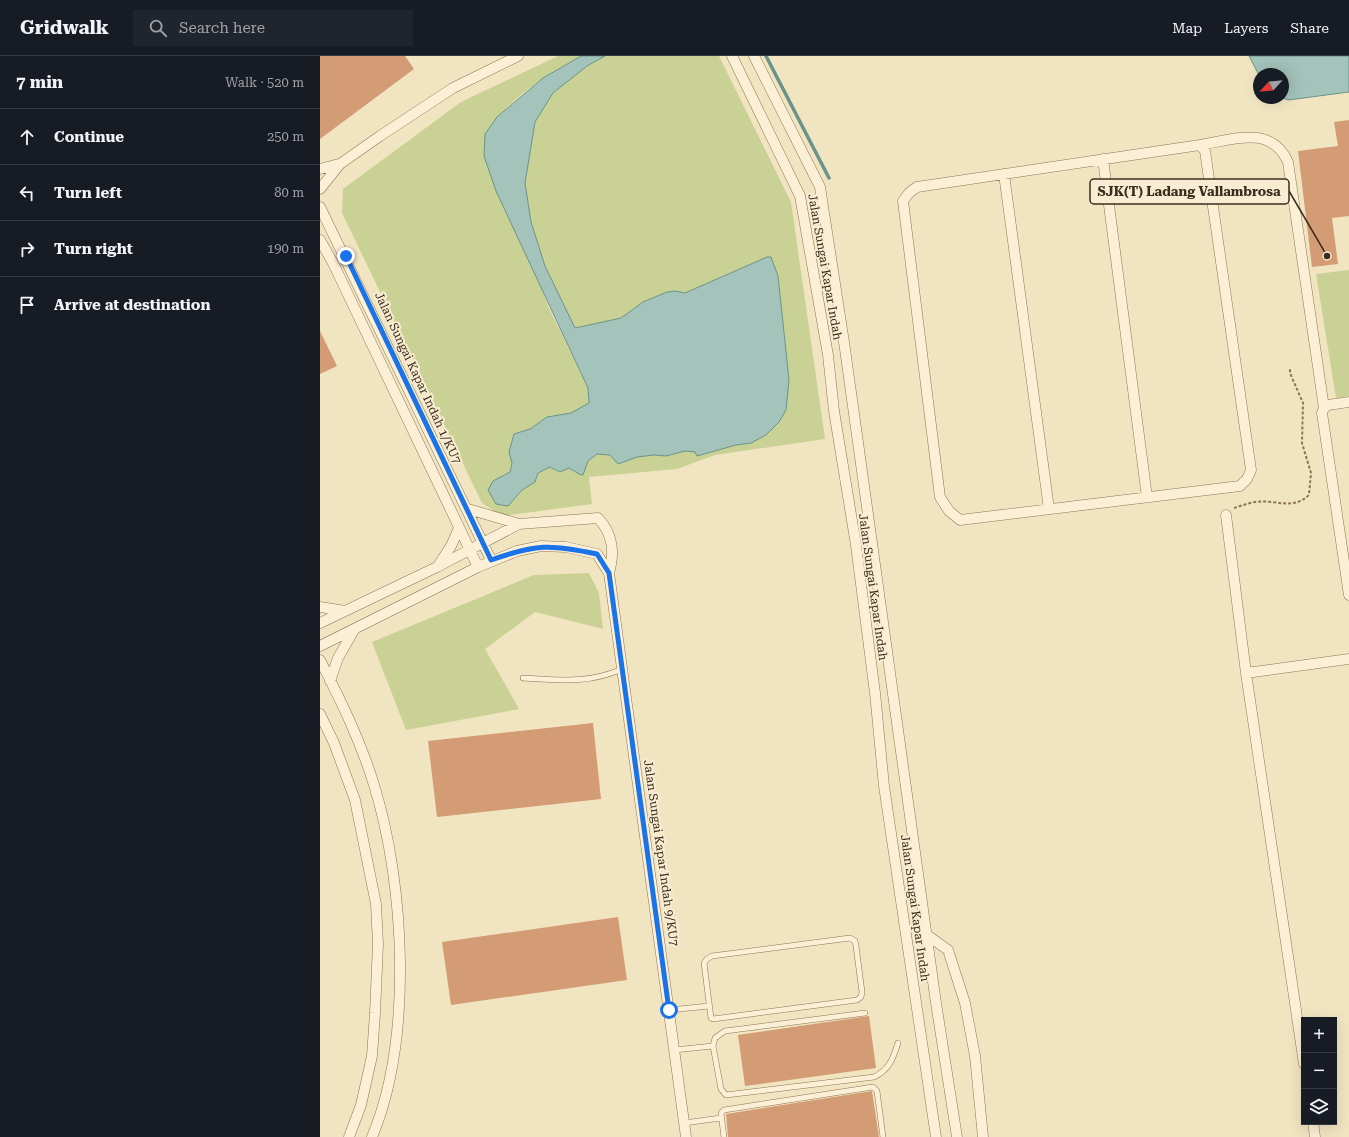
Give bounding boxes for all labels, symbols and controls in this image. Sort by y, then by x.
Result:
search box [133,10,413,46]
text: Gridwalk [20,16,109,39]
icon: search [147,17,169,39]
text: Search here [179,19,265,37]
text: Map [1172,20,1202,36]
text: Layers [1224,20,1268,36]
text: Share [1290,20,1329,36]
north arrow [1253,68,1289,104]
text: 7 min [16,72,63,92]
text: Walk · 520 m [225,75,304,90]
icon: ahead [16,126,38,148]
text: Continue [54,128,124,146]
text: 250 m [267,129,304,144]
callout: SJK(T) Ladang Vallambrosa [1090,179,1289,204]
icon: left [16,182,38,204]
text: Turn left [54,184,122,202]
text: SJK(T) Ladang Vallambrosa [1097,184,1281,199]
text: 80 m [274,185,304,200]
street label: Jalan Sungai Kapar Indah [805,193,845,341]
icon: right [16,238,38,260]
text: Turn right [54,240,133,258]
text: 190 m [267,241,304,256]
route end [337,247,355,265]
street label: Jalan Sungai Kapar Indah 1/KU7 [372,290,464,466]
icon: arrive [16,294,38,316]
text: Arrive at destination [54,296,210,314]
street label: Jalan Sungai Kapar Indah [856,513,890,662]
street label: Jalan Sungai Kapar Indah 9/KU7 [641,759,681,947]
street label: Jalan Sungai Kapar Indah [898,834,932,983]
route start [660,1001,678,1019]
map controls [1301,1017,1337,1125]
button: + [1301,1017,1337,1053]
button: − [1301,1053,1337,1089]
button: layers [1301,1089,1337,1125]

